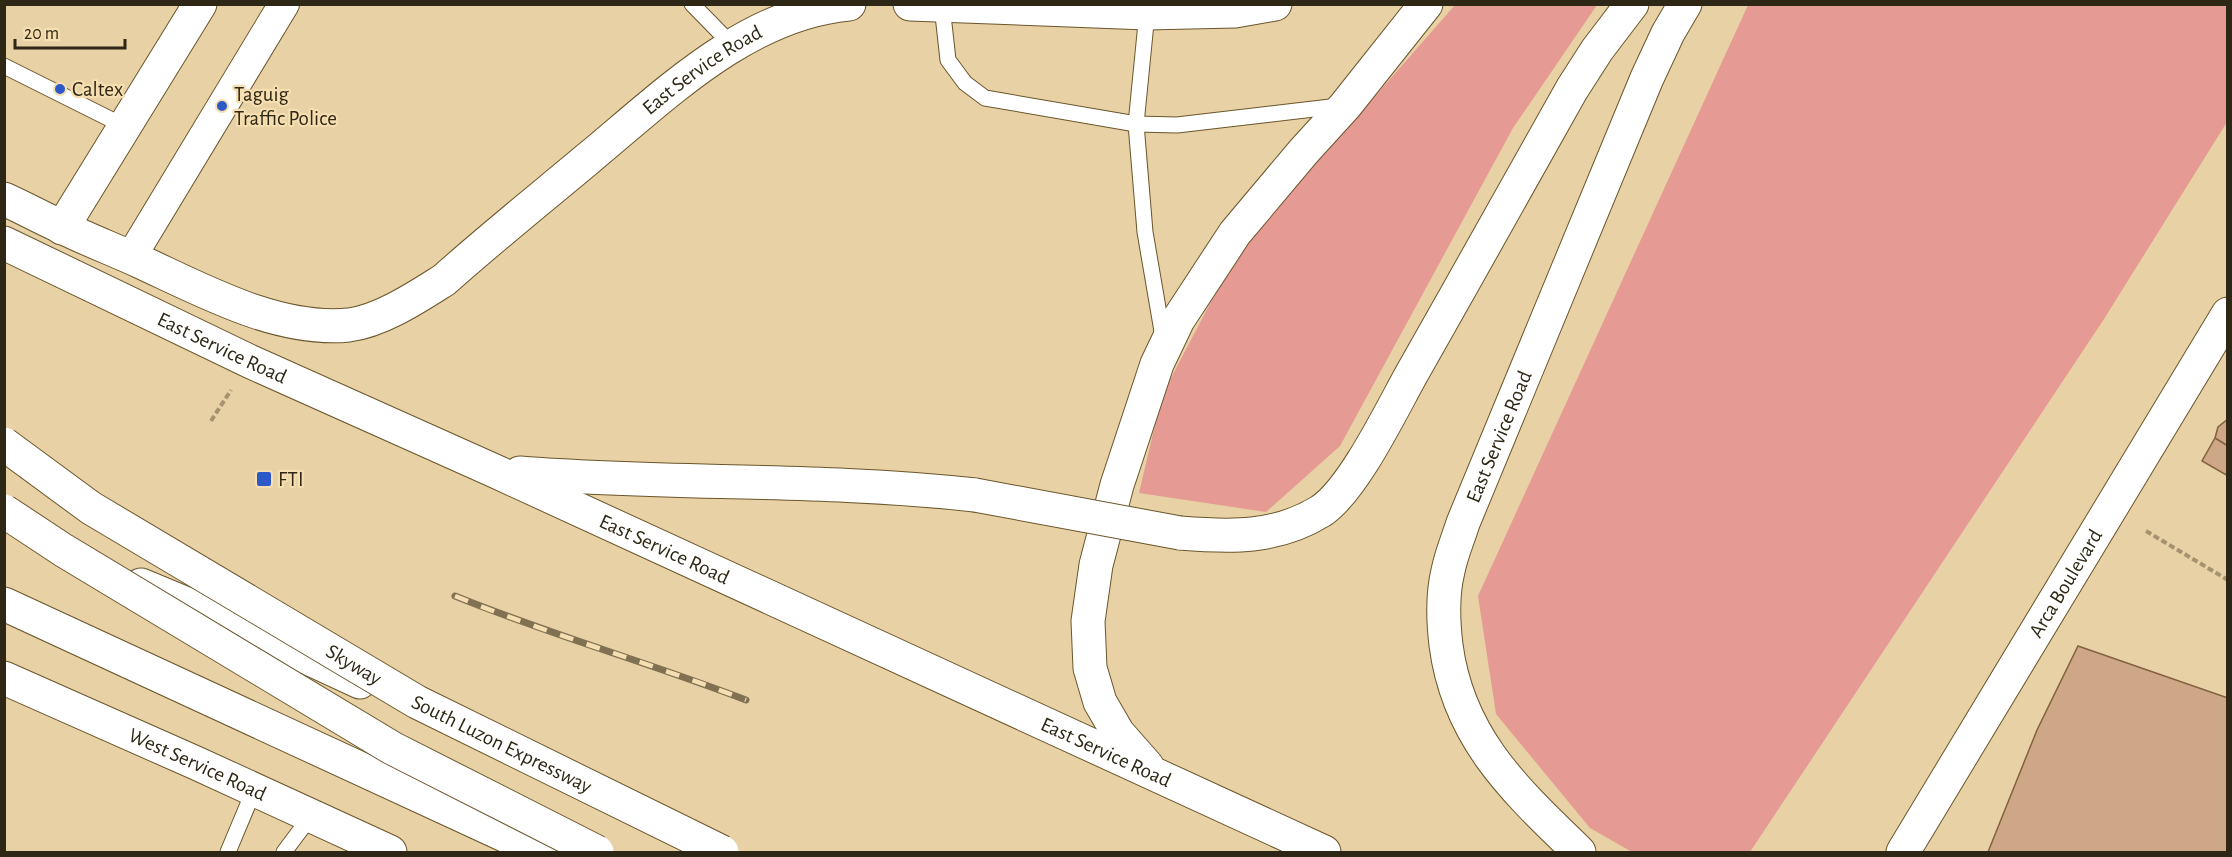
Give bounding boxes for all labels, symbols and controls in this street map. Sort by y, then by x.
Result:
scale bar [15,12,124,50]
street label: East Service Road [639,21,765,119]
text: 20 m [24,25,59,43]
place label: Caltex [72,79,123,100]
marker: Caltex [53,82,67,96]
place label: Taguig Traffic Police [234,84,337,129]
marker: Taguig Traffic Police [215,99,229,113]
street label: East Service Road [154,308,290,388]
street label: East Service Road [1463,368,1536,506]
place label: FTI [278,469,304,490]
marker: FTI [255,470,273,488]
street label: East Service Road [596,511,733,588]
street label: Arca Boulevard [2025,526,2106,641]
street label: Skyway [322,640,385,689]
street label: South Luzon Expressway [408,691,595,797]
street label: East Service Road [1038,713,1174,791]
street label: West Service Road [125,725,270,805]

